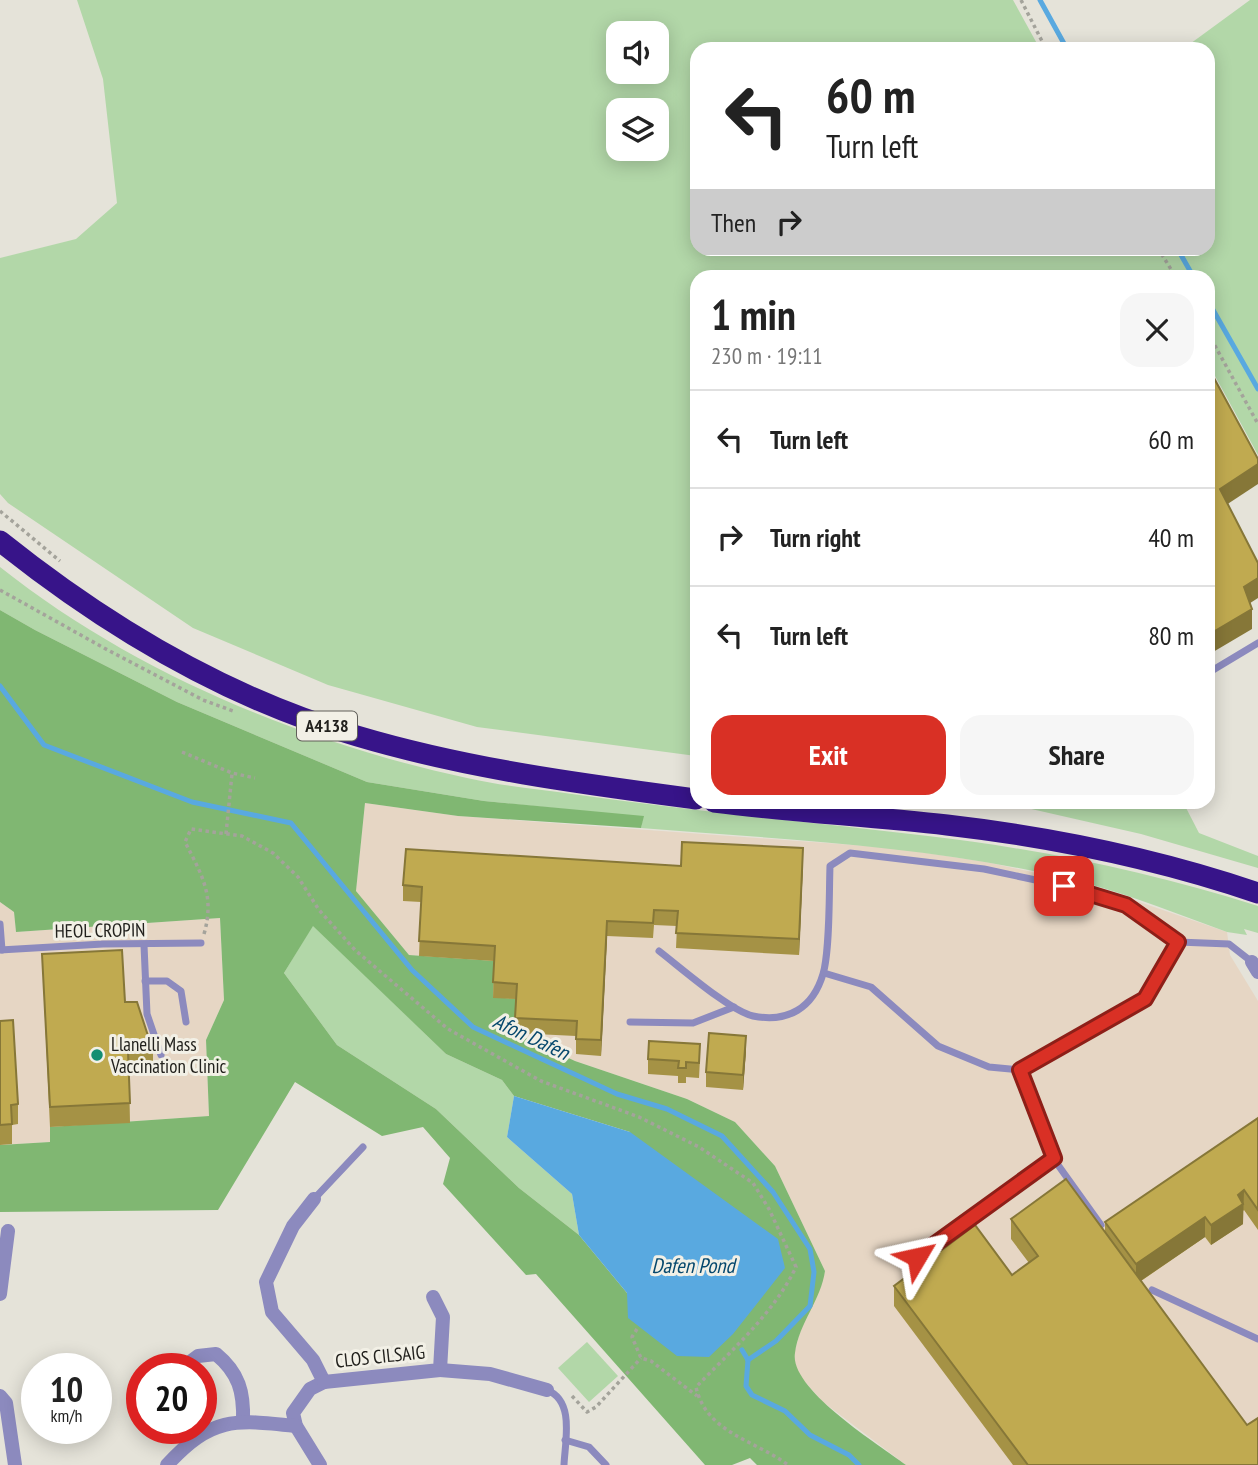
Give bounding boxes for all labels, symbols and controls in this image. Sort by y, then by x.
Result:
map controls [606,21,669,161]
button: sound [606,21,669,84]
text: 60 m [826,63,915,127]
icon: left [711,70,802,161]
button: layers [606,98,669,161]
text: Turn left [826,125,918,167]
icon: right [770,203,808,241]
text: Then [711,206,756,239]
text: 1 min [711,287,796,342]
button: close [1120,293,1194,367]
text: 230 m · 19:11 [711,341,823,370]
icon: left [711,420,749,458]
text: Turn left [770,423,848,456]
text: 60 m [1148,423,1194,456]
icon: right [711,518,749,556]
text: Turn right [770,521,861,554]
text: 40 m [1148,521,1194,554]
icon: left [711,616,749,654]
text: Turn left [770,619,848,652]
text: 80 m [1148,619,1194,652]
road number: A4138 [297,712,357,740]
button: Exit [711,715,946,795]
button: Share [960,715,1194,795]
pin [1034,856,1094,916]
icon: arrive [1045,867,1083,905]
street label: HEOL CROPIN [54,917,146,943]
water label: Afon Dafen [489,1007,575,1067]
place label: Llanelli Mass Vaccination Clinic [110,1032,227,1078]
marker: Llanelli Mass Vaccination Clinic [89,1047,105,1063]
position arrow [880,1220,954,1294]
water label: Dafen Pond [651,1252,738,1279]
street label: CLOS CILSAIG [334,1339,426,1373]
speed limit sign: 20 [126,1353,217,1444]
text: 10 [50,1366,83,1412]
text: km/h [51,1404,82,1427]

